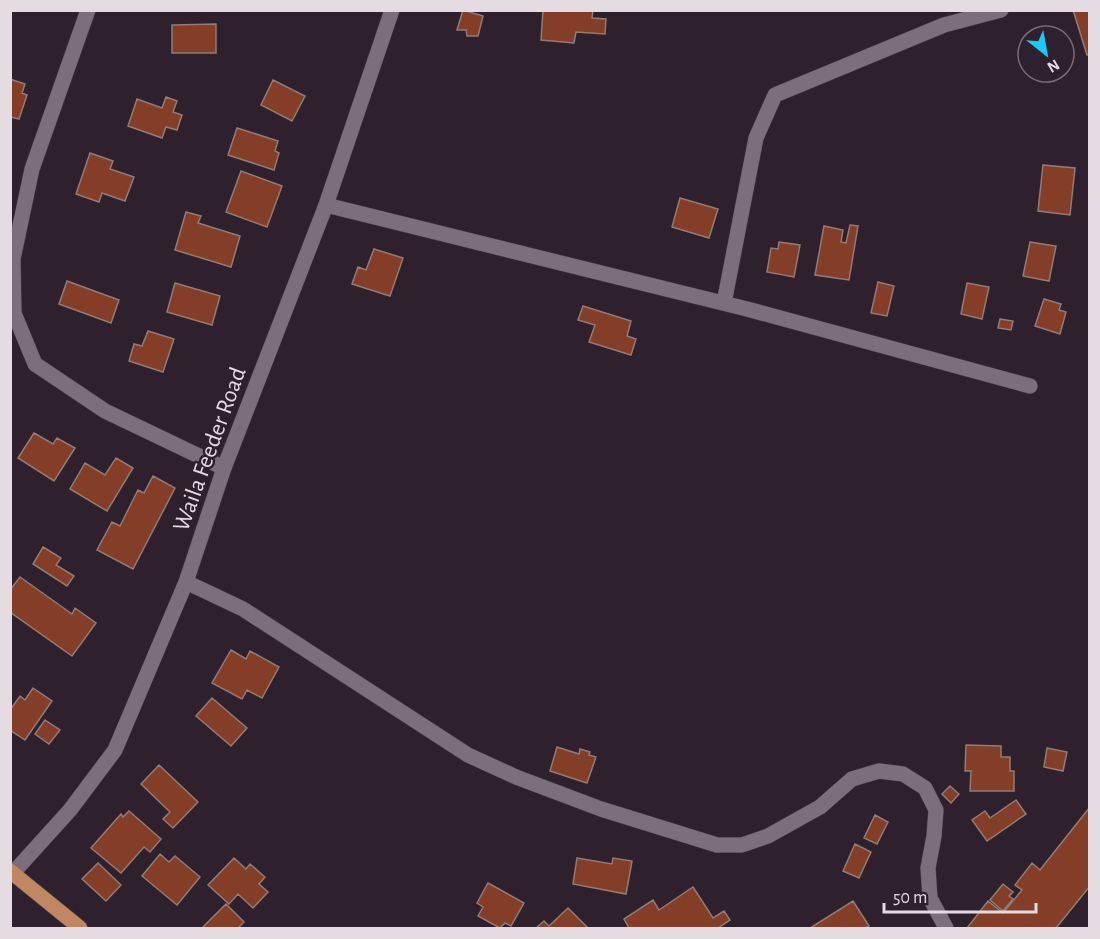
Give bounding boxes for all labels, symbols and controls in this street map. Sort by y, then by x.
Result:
north arrow [1016,24,1076,84]
text: N [1044,56,1062,76]
street label: Waila Feeder Road [169,364,251,535]
scale bar [884,876,1036,914]
text: 50 m [893,889,927,907]

